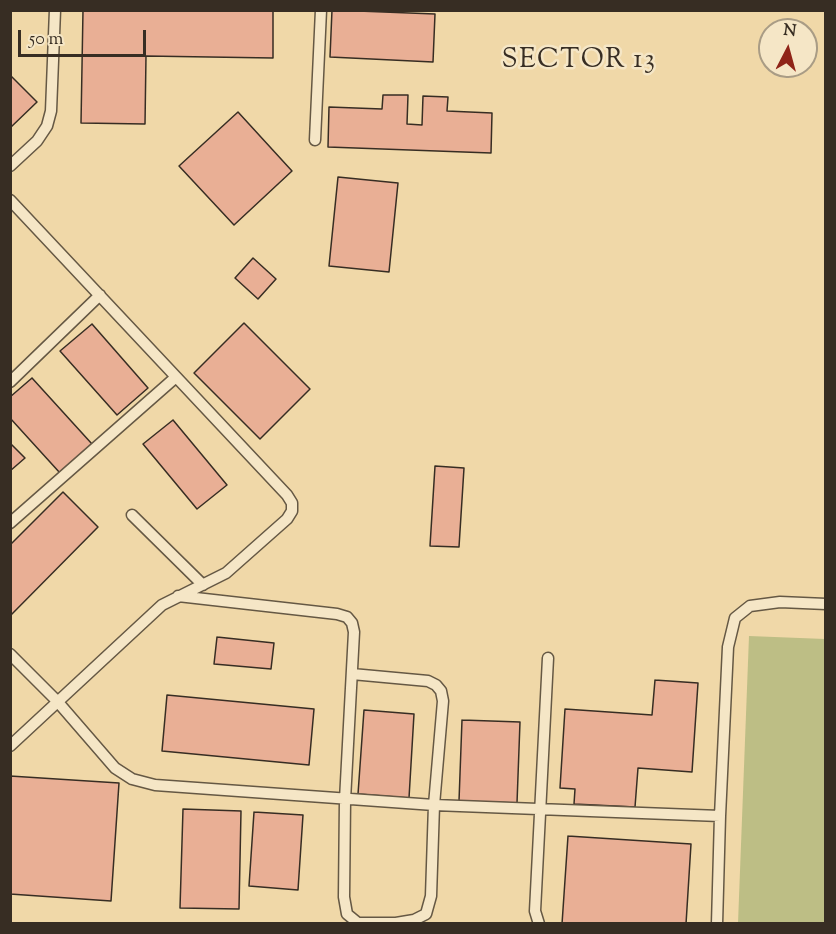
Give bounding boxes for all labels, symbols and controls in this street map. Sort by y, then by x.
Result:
scale bar [21,18,148,56]
north arrow [758,18,818,78]
text: N [782,19,797,44]
text: 50 m [29,27,63,53]
district label: SECTOR 13 [502,46,656,78]

